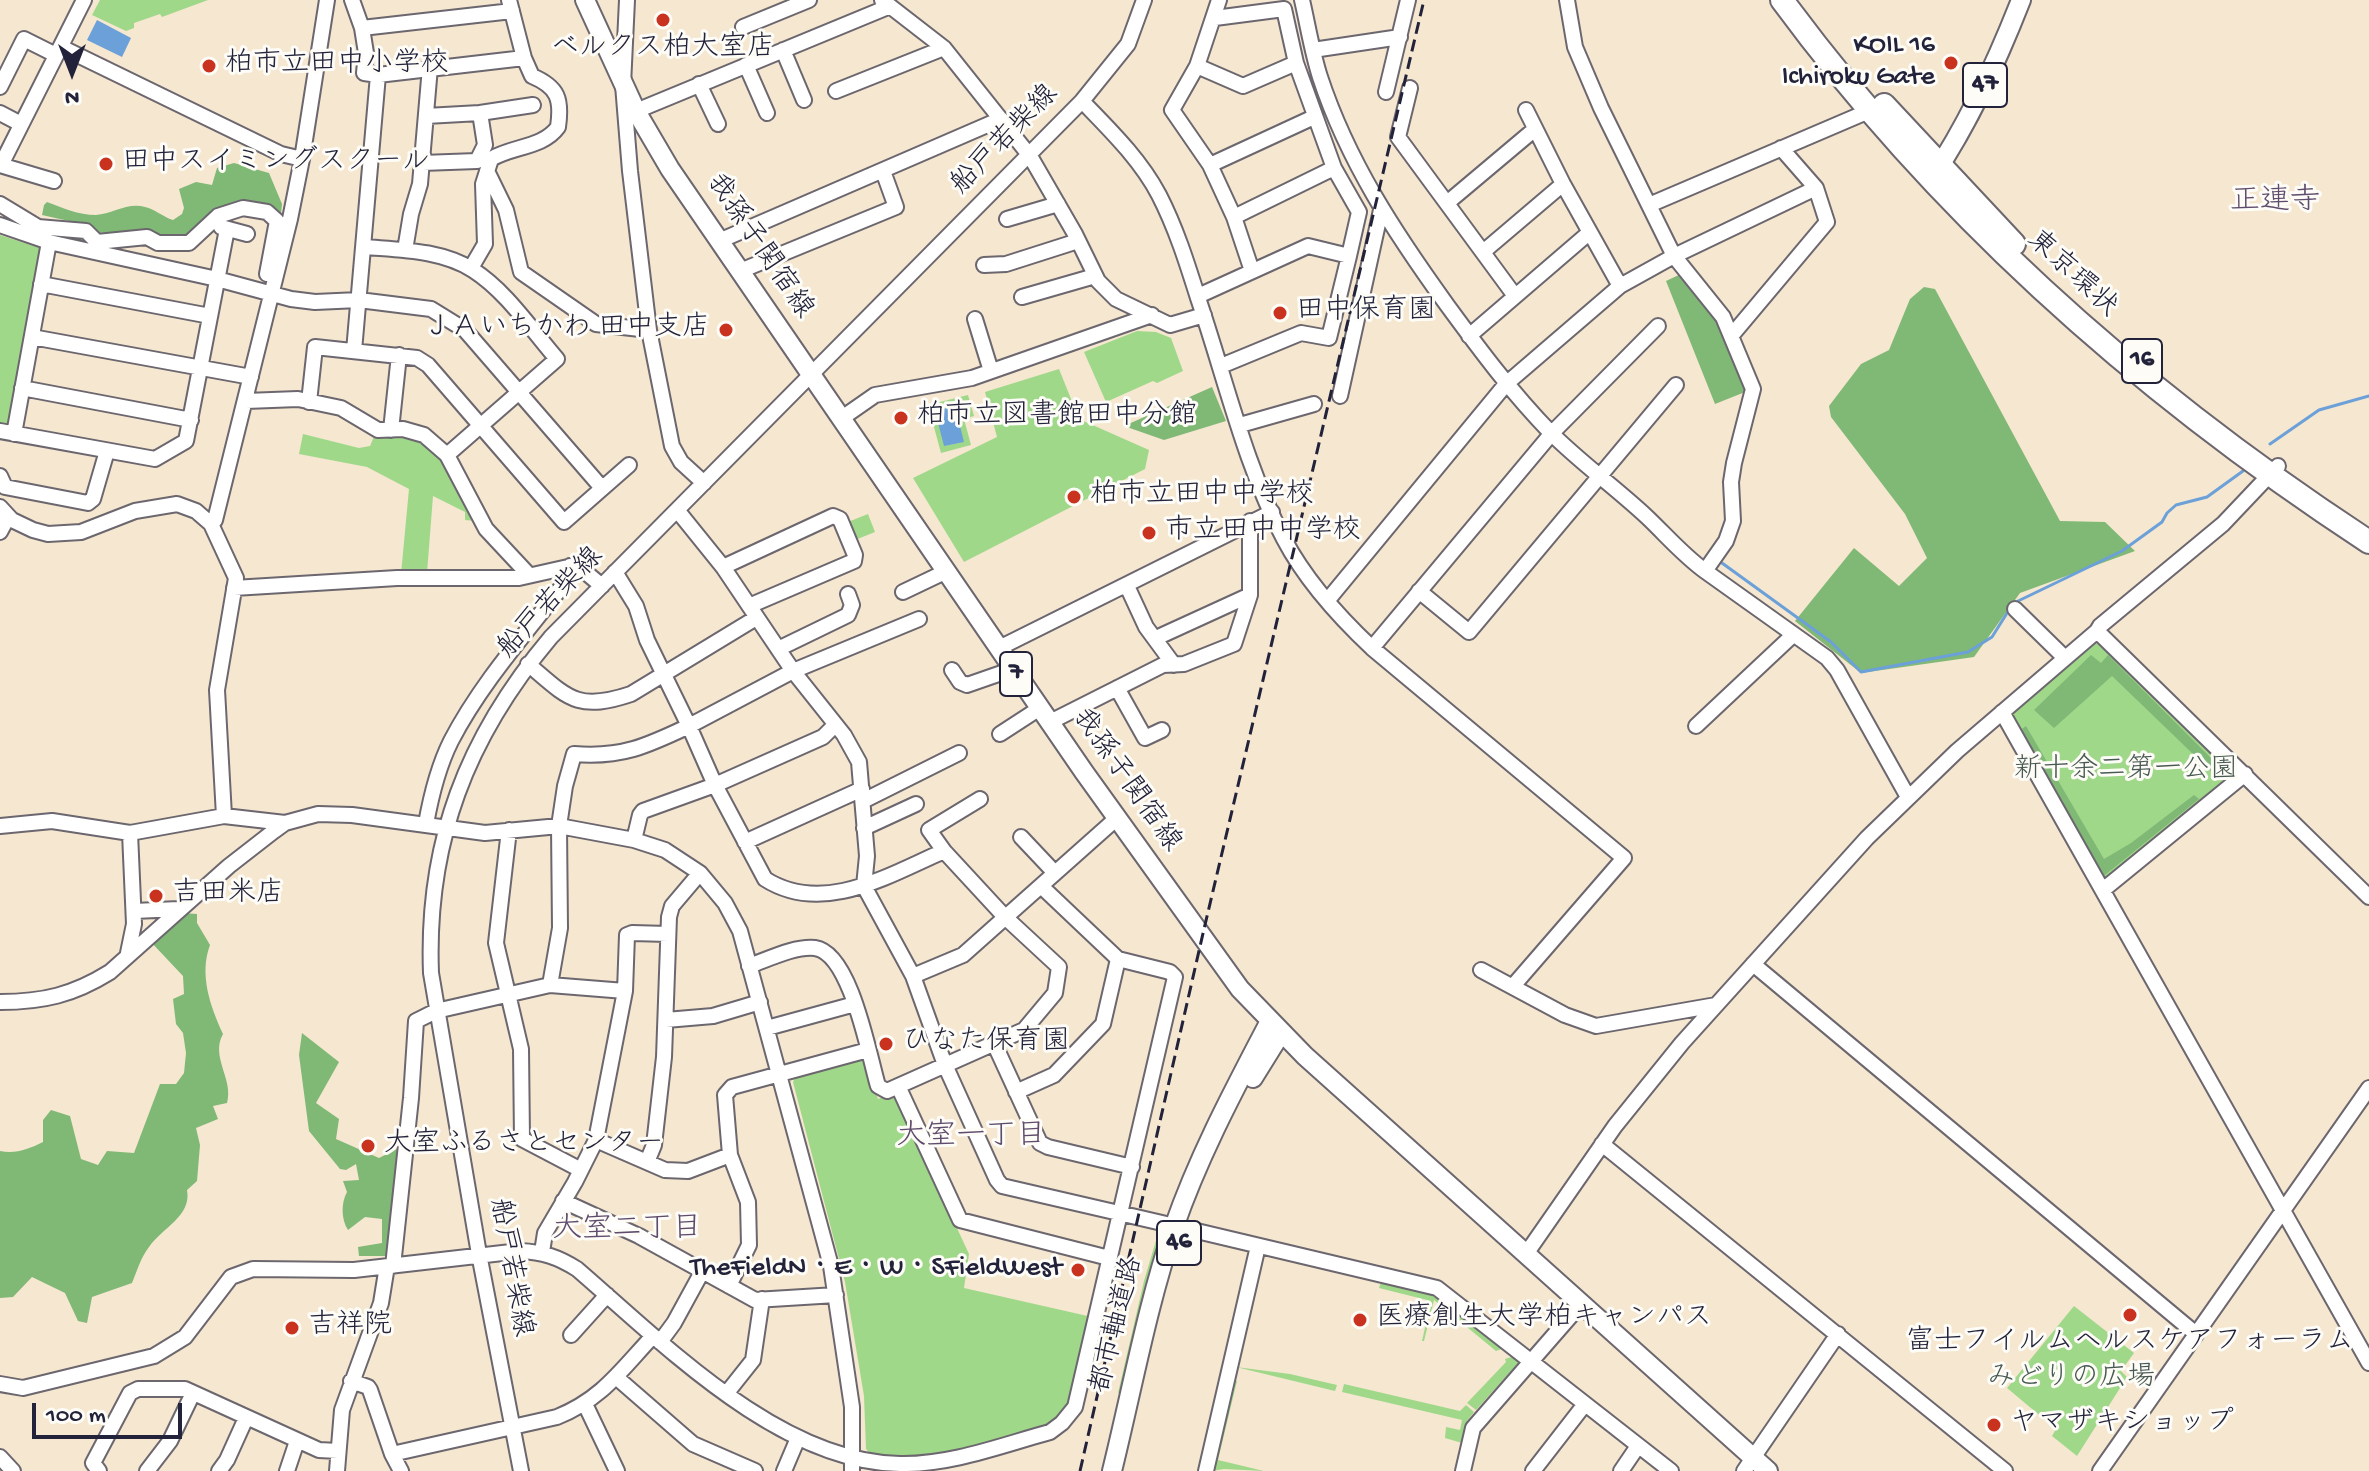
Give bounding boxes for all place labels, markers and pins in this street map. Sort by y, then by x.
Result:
marker: ベルクス柏大室店 [654,11,672,29]
place label: KOIL 16 Ichiroku Gate [1782,30,1935,96]
place label: ベルクス柏大室店 [551,33,775,67]
place label: 柏市立田中小学校 [225,49,449,83]
marker: KOIL 16 Ichiroku Gate [1942,54,1960,72]
marker: 柏市立田中小学校 [200,57,218,75]
place label: 田中スイミングスクール [122,147,430,181]
marker: 田中スイミングスクール [97,155,115,173]
place label: 田中保育園 [1296,296,1436,330]
marker: 田中保育園 [1271,304,1289,322]
place label: ＪＡいちかわ 田中支店 [423,313,710,347]
marker: ＪＡいちかわ 田中支店 [717,321,735,339]
place label: 柏市立図書館田中分館 [917,401,1197,435]
marker: 柏市立図書館田中分館 [892,409,910,427]
place label: 柏市立田中中学校 [1090,480,1314,514]
marker: 柏市立田中中学校 [1065,488,1083,506]
place label: 市立田中中学校 [1165,516,1361,550]
marker: 市立田中中学校 [1140,524,1158,542]
place label: 吉田米店 [172,879,284,913]
marker: 吉田米店 [147,887,165,905]
place label: ひなた保育園 [902,1027,1070,1061]
marker: ひなた保育園 [877,1035,895,1053]
place label: 大室ふるさとセンター [384,1129,664,1163]
marker: 大室ふるさとセンター [359,1137,377,1155]
place label: TheFieldN・E・W・SFieldWest [690,1253,1062,1287]
marker: TheFieldN・E・W・SFieldWest [1069,1261,1087,1279]
place label: 医療創生大学柏キャンパス [1376,1303,1712,1337]
marker: 富士フイルムヘルスケアフォーラム [2121,1306,2139,1324]
place label: 吉祥院 [308,1311,392,1345]
marker: 医療創生大学柏キャンパス [1351,1311,1369,1329]
marker: 吉祥院 [283,1319,301,1337]
place label: 富士フイルムヘルスケアフォーラム [1906,1327,2354,1361]
place label: ヤマザキショップ [2010,1408,2234,1442]
marker: ヤマザキショップ [1985,1416,2003,1434]

